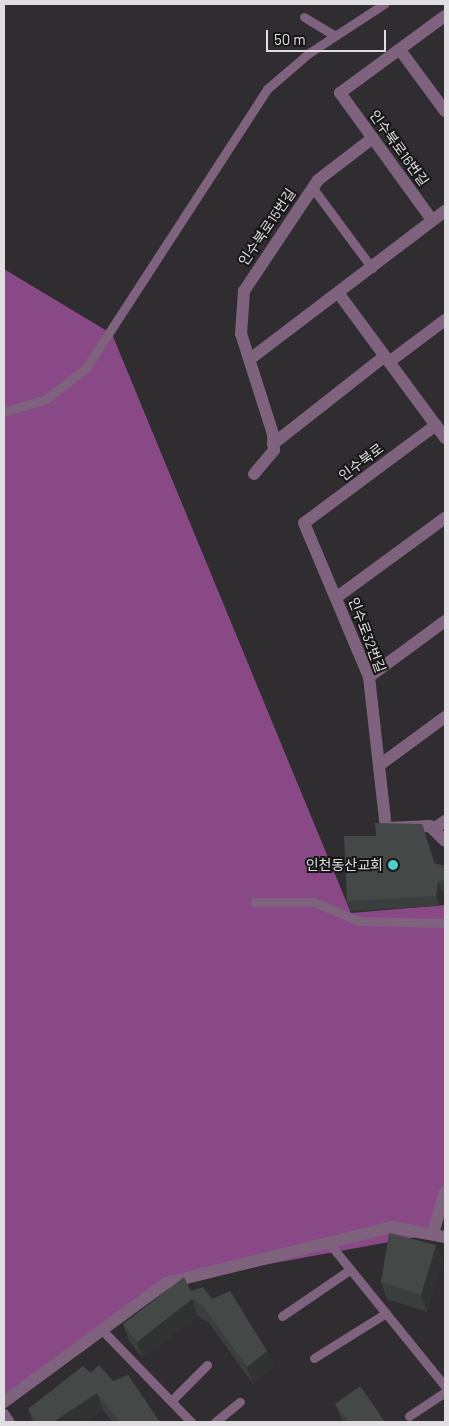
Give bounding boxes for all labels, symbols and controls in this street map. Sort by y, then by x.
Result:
scale bar [269,20,389,52]
text: 50 m [274,30,306,48]
street label: 인수북로16번길 [366,107,432,189]
street label: 인수북로15번길 [235,185,299,269]
street label: 인수북로 [335,440,387,484]
street label: 인수로32번길 [345,595,389,675]
place label: 인천동산교회 [306,857,383,873]
marker: 인천동산교회 [387,859,399,871]

